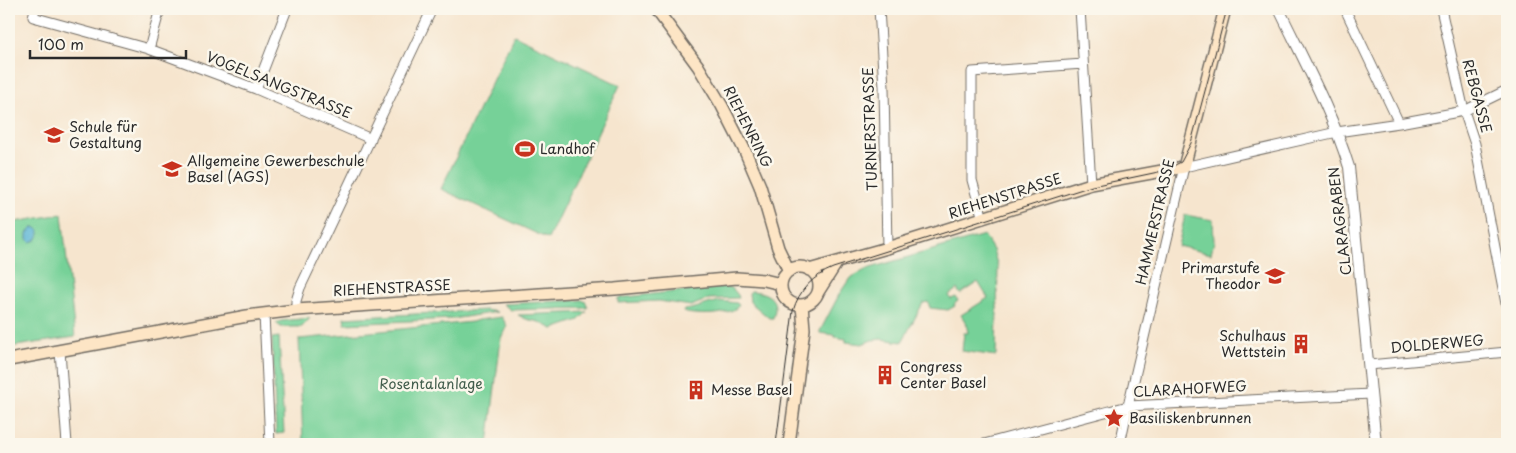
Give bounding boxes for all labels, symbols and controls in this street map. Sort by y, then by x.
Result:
scale bar [30,28,186,60]
text: 100 m [38,32,84,55]
street label: VOGELSANGSTRASSE [203,46,355,123]
street label: REBGASSE [1458,57,1497,135]
street label: TURNERSTRASSE [857,67,882,191]
street label: RIEHENRING [719,82,778,172]
place label: Schule für Gestaltung [69,116,142,153]
school or university icon: Schule für Gestaltung [43,124,65,146]
sports icon: Landhof [514,138,536,160]
place label: Landhof [540,138,596,159]
place label: Allgemeine Gewerbeschule Basel (AGS) [187,150,365,187]
street label: HAMMERSTRASSE [1130,157,1179,287]
school or university icon: Allgemeine Gewerbeschule Basel (AGS) [161,158,183,180]
street label: CLARAGRABEN [1322,166,1357,276]
street label: RIEHENSTRASSE [945,167,1064,224]
place label: Primarstufe Theodor [1181,257,1261,294]
school or university icon: Primarstufe Theodor [1264,265,1286,287]
street label: RIEHENSTRASSE [332,274,451,301]
place label: Schulhaus Wettstein [1219,325,1286,362]
street label: DOLDERWEG [1389,329,1485,358]
building icon: Schulhaus Wettstein [1290,333,1312,355]
place label: Congress Center Basel [900,356,986,393]
building icon: Congress Center Basel [874,364,896,386]
park label: Rosentalanlage [379,373,483,394]
street label: CLARAHOFWEG [1133,375,1247,402]
building icon: Messe Basel [685,379,707,401]
place label: Messe Basel [711,379,792,400]
place icon: Basiliskenbrunnen [1103,407,1125,429]
place label: Basiliskenbrunnen [1129,407,1252,428]

